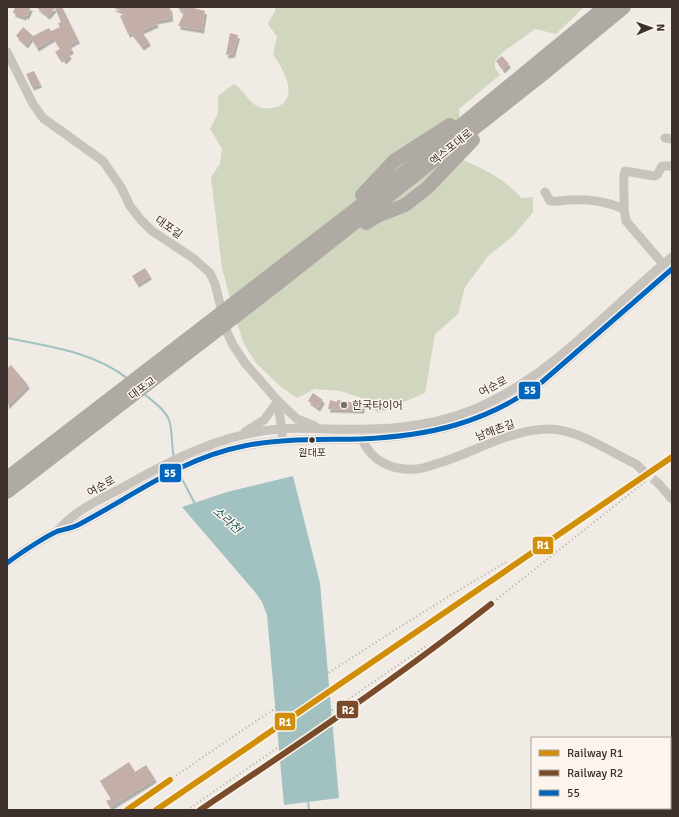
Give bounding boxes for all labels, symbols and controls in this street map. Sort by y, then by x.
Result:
north arrow [631,8,671,48]
text: N [654,24,667,32]
street label: 엑스포대로 [428,126,475,168]
street label: 대포길 [153,213,185,241]
street label: 대포교 [126,374,158,403]
street label: 여순로 [477,374,510,399]
line badge: 55 [518,381,541,400]
text: 55 [524,384,536,397]
place label: 한국타이어 [352,399,403,412]
marker: 한국타이어 [339,400,349,410]
street label: 남해촌길 [474,417,516,444]
marker: 원대포 [307,435,317,445]
place label: 원대포 [298,447,326,459]
line badge: 55 [159,463,182,483]
text: 55 [164,467,176,480]
street label: 여순로 [85,473,118,499]
water label: 소라천 [209,504,246,538]
line badge: R1 [532,536,554,555]
text: R1 [537,539,549,552]
line badge: R2 [336,700,359,719]
text: R2 [342,704,354,717]
line badge: R1 [274,712,296,731]
text: R1 [279,716,291,729]
legend [531,737,671,809]
text: Railway R1 [567,746,623,761]
text: Railway R2 [567,766,623,781]
text: 55 [567,786,580,801]

